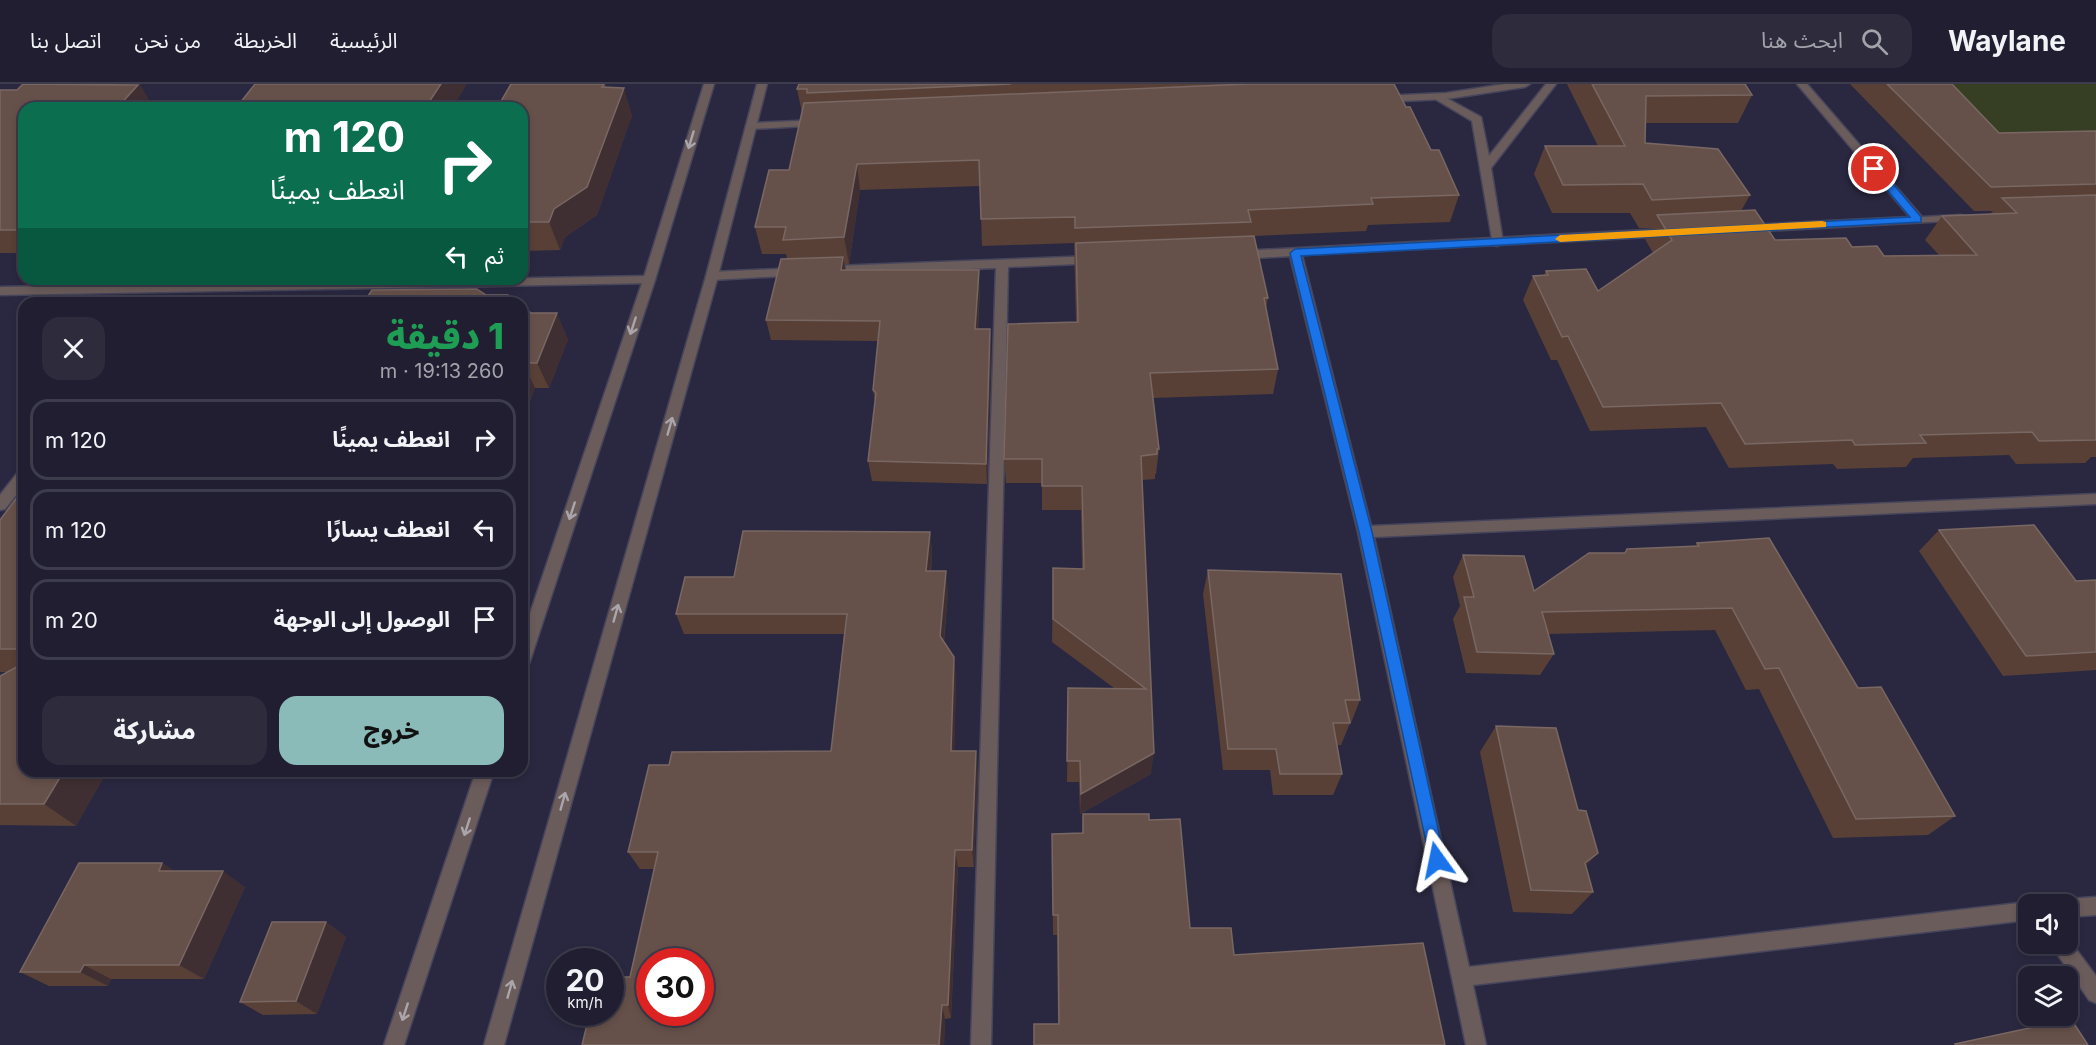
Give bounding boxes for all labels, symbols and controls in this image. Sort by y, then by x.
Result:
search box [1492,14,1912,68]
text: Waylane [1948,24,2066,58]
icon: search [1858,25,1891,58]
text: ابحث هنا [1761,27,1843,53]
text: اتصل بنا [30,28,101,53]
text: من نحن [134,28,201,53]
text: الخريطة [234,28,297,53]
text: الرئيسية [330,28,397,53]
text: 120 m [284,111,405,162]
icon: right [426,126,504,204]
one-way arrow [685,130,696,149]
pin [1848,143,1899,194]
icon: arrive [1857,152,1890,185]
text: انعطف يمينًا [270,173,405,206]
icon: left [440,240,473,273]
text: ثم [485,243,504,269]
text: 1 دقيقة [386,314,504,358]
one-way arrow [627,316,638,335]
button: close [42,317,105,380]
text: 260 m · 19:13 [380,359,504,383]
one-way arrow [664,417,676,436]
icon: right [468,423,501,456]
text: انعطف يمينًا [332,426,450,452]
text: 120 m [45,427,107,453]
one-way arrow [565,501,576,520]
icon: left [468,513,501,546]
text: انعطف يسارًا [327,516,450,542]
text: 120 m [45,517,107,543]
icon: arrive [468,603,501,636]
one-way arrow [611,604,623,623]
text: الوصول إلى الوجهة [273,606,450,632]
text: 20 m [45,607,98,633]
button: مشاركة [42,696,267,765]
button: خروج [279,696,504,765]
one-way arrow [558,792,569,811]
one-way arrow [461,817,472,836]
position arrow [1405,828,1469,892]
map controls [2018,894,2078,1026]
button: sound [2018,894,2078,954]
speed limit sign: 30 [636,948,714,1026]
text: 20 [565,962,605,998]
button: layers [2018,966,2078,1026]
one-way arrow [505,980,516,999]
text: km/h [567,993,603,1012]
one-way arrow [399,1002,410,1021]

